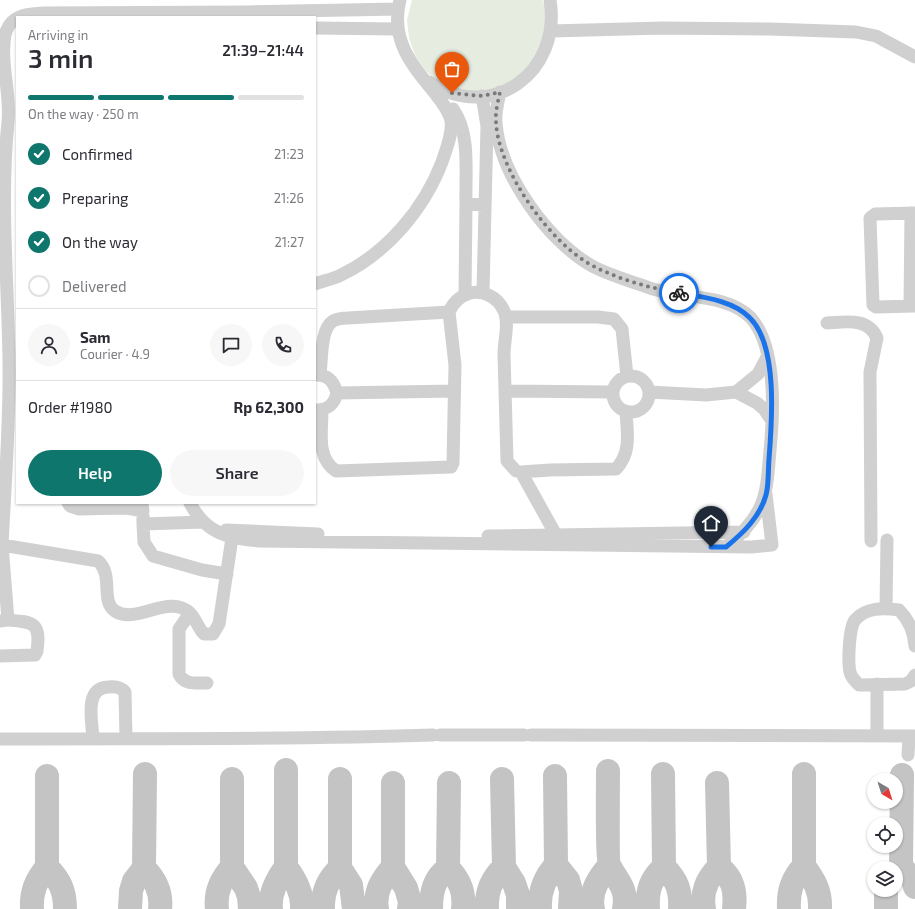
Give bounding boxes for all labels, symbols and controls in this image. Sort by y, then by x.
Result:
text: Arriving in [28,27,88,43]
text: 21:39–21:44 [222,41,304,59]
text: 3 min [28,42,93,73]
pin [435,52,469,93]
icon: bag [441,58,463,80]
text: On the way · 250 m [28,106,139,122]
icon: check [28,143,50,165]
text: Confirmed [62,145,133,163]
text: 21:23 [274,146,304,162]
icon: check [28,187,50,209]
text: Preparing [62,189,128,207]
text: 21:26 [274,190,304,206]
icon: check [28,231,50,253]
text: On the way [62,233,138,251]
text: 21:27 [274,234,304,250]
courier [659,273,699,313]
text: Delivered [62,277,127,295]
icon: bike [668,282,690,304]
button: person [28,324,70,366]
button: chat [210,324,252,366]
button: phone [262,324,304,366]
text: Sam [80,328,111,346]
text: Courier · 4.9 [80,346,150,362]
text: Order #1980 [28,398,113,416]
text: Rp 62,300 [233,398,304,416]
button: Help [28,450,162,496]
button: Share [170,450,304,496]
pin [694,506,728,547]
icon: home [700,512,722,534]
north arrow [867,773,903,809]
map controls [867,773,903,897]
button: locate [867,817,903,853]
button: layers [867,861,903,897]

